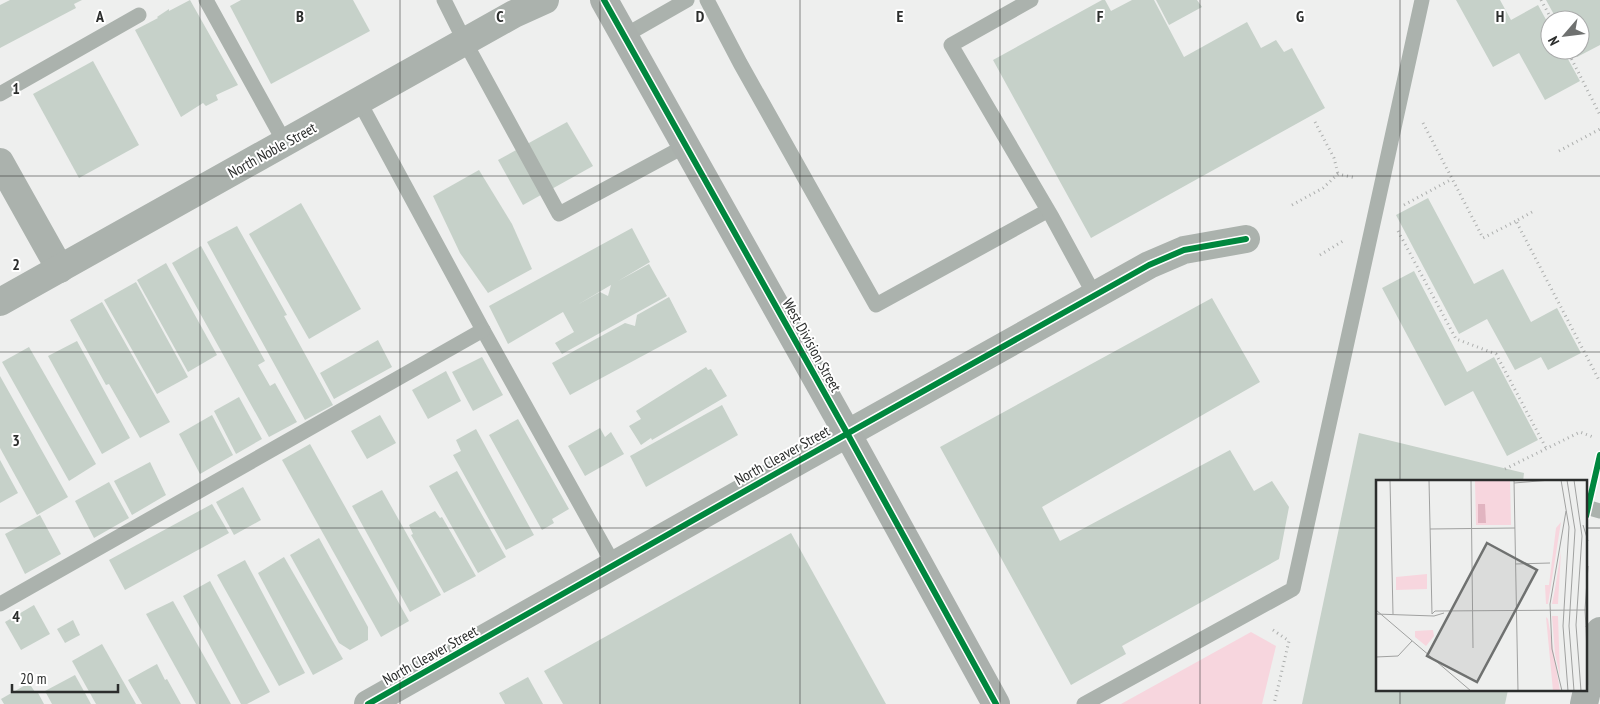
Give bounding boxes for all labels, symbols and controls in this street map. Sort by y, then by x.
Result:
text: A [95,6,105,26]
text: B [296,6,304,26]
text: C [496,6,504,26]
text: D [696,6,705,26]
text: E [897,6,904,26]
text: F [1097,6,1104,26]
text: G [1296,6,1304,26]
text: H [1496,6,1504,26]
north arrow [1540,10,1590,60]
text: N [1544,34,1563,49]
text: 1 [12,78,20,98]
street label: North Noble Street [225,118,319,182]
text: 2 [12,254,20,274]
street label: West Division Street [778,295,846,395]
street label: North Cleaver Street [731,421,833,489]
text: 3 [12,430,20,450]
inset map [1376,480,1588,692]
text: 4 [12,606,20,626]
street label: North Cleaver Street [379,621,481,689]
scale bar [12,662,119,694]
text: 20 m [20,669,46,688]

